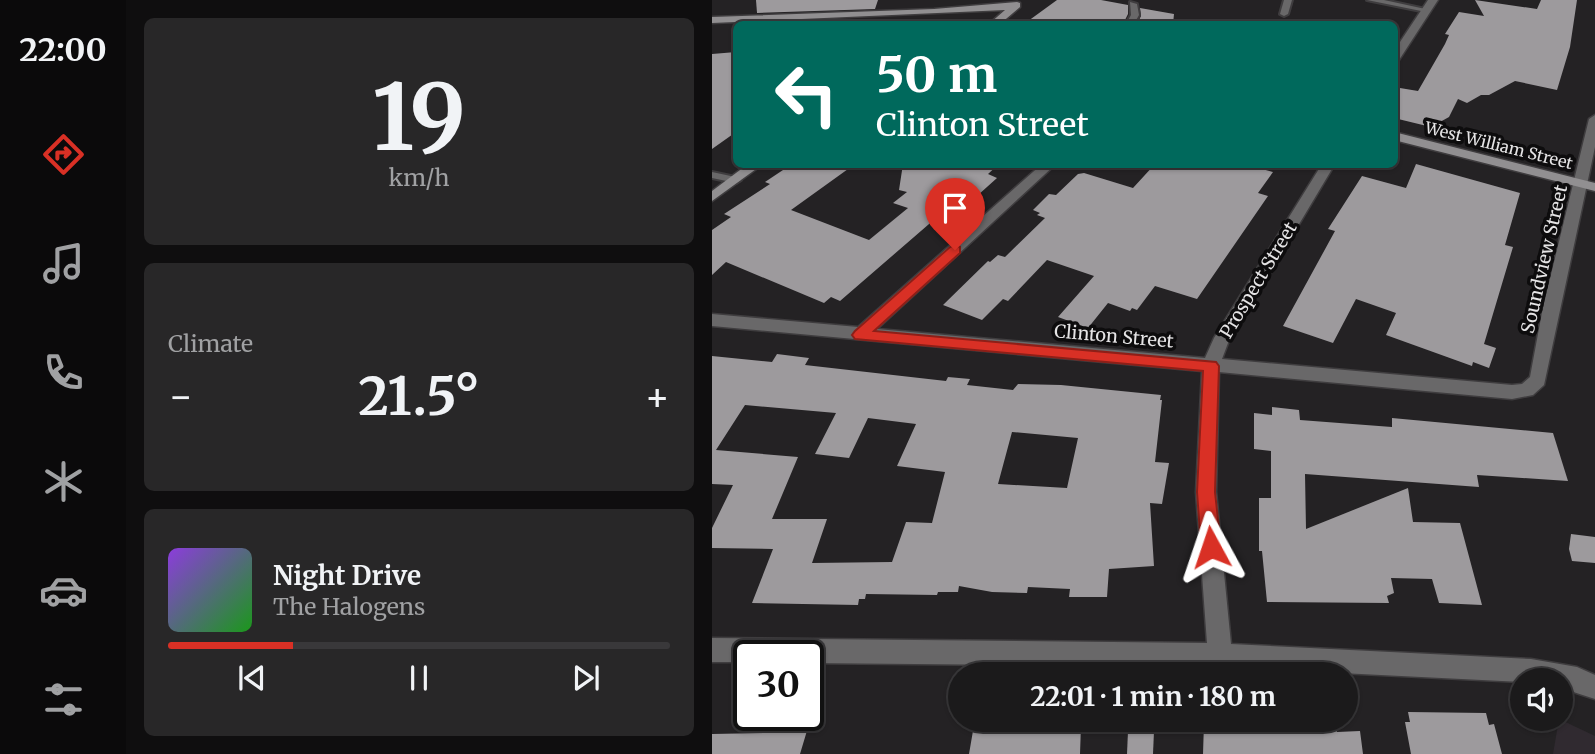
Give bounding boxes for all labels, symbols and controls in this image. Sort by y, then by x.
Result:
text: 22:00 [19,30,107,70]
text: 50 m [876,44,997,105]
icon: left [761,49,852,140]
text: 19 [372,60,466,175]
text: Clinton Street [876,105,1089,145]
street label: West William Street [1422,117,1576,173]
icon: directions [39,130,88,179]
text: km/h [389,163,449,192]
pin [925,178,985,250]
street label: Soundview Street [1516,182,1572,336]
icon: arrive [936,189,974,227]
street label: Prospect Street [1214,218,1302,342]
icon: music [39,239,88,288]
street label: Clinton Street [1053,319,1175,353]
text: Climate [168,329,253,358]
icon: phone [39,348,88,397]
text: 21.5° [358,364,480,429]
text: − [168,373,193,420]
text: + [645,373,670,420]
icon: climate [39,457,88,506]
position arrow [1174,510,1248,584]
text: Night Drive [273,559,421,592]
icon: car [39,566,88,615]
text: The Halogens [273,592,425,621]
speed limit sign: 30 [733,640,824,731]
icon: previous [233,659,271,697]
icon: pause [400,659,438,697]
icon: next [567,659,605,697]
map controls [1510,668,1573,731]
button: sound [1510,668,1573,731]
icon: filters [39,675,88,724]
text: 22:01 · 1 min · 180 m [1030,680,1276,713]

